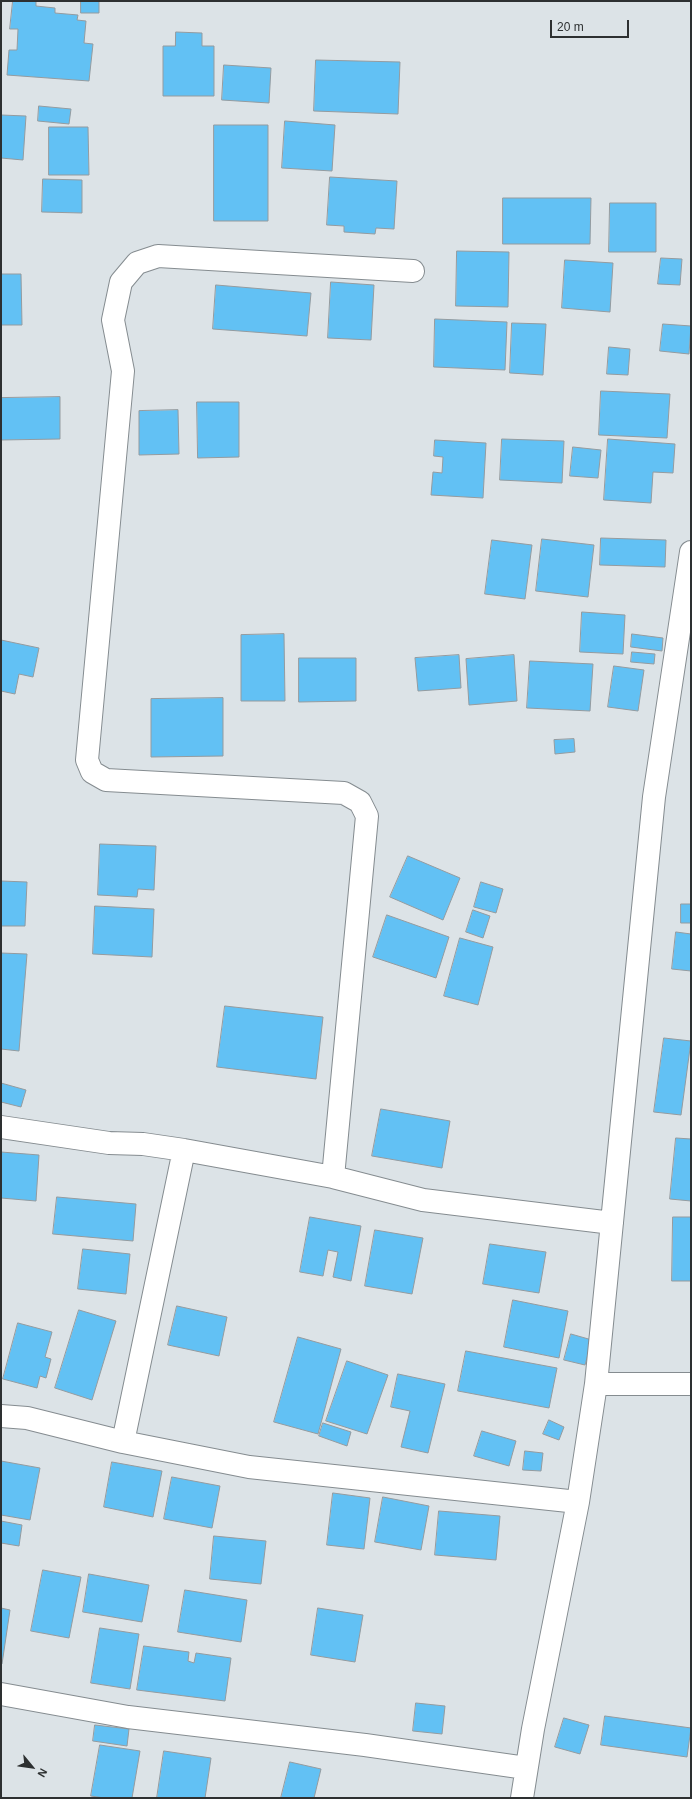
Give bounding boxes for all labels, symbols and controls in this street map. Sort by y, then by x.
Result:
scale bar [552,12,631,38]
text: 20 m [557,20,584,34]
north arrow [12,1747,52,1787]
text: N [35,1766,50,1779]

